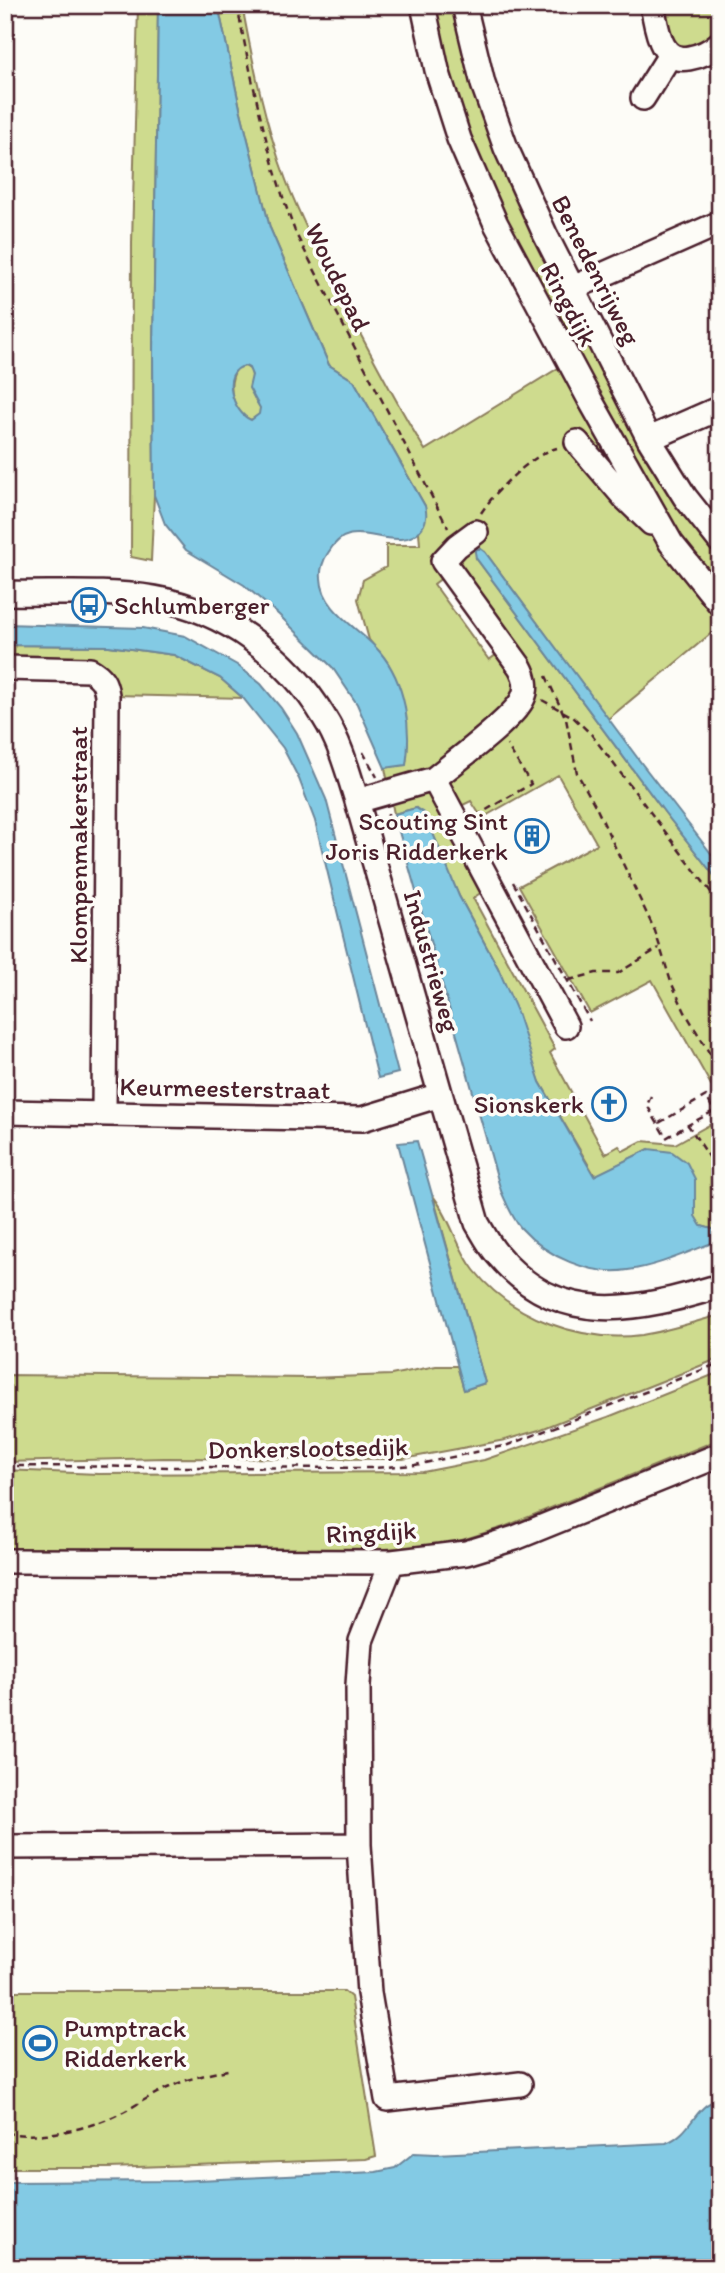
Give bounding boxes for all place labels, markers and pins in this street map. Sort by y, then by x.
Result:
bus stop icon: Schlumberger [70,586,108,624]
place label: Schlumberger [114,589,270,621]
place label: Scouting Sint Joris Ridderkerk [325,805,508,867]
building icon: Scouting Sint Joris Ridderkerk [513,817,551,855]
church icon: Sionskerk [590,1085,628,1123]
place label: Sionskerk [474,1088,584,1120]
place label: Pumptrack Ridderkerk [64,2012,187,2074]
sports icon: Pumptrack Ridderkerk [21,2024,59,2062]

